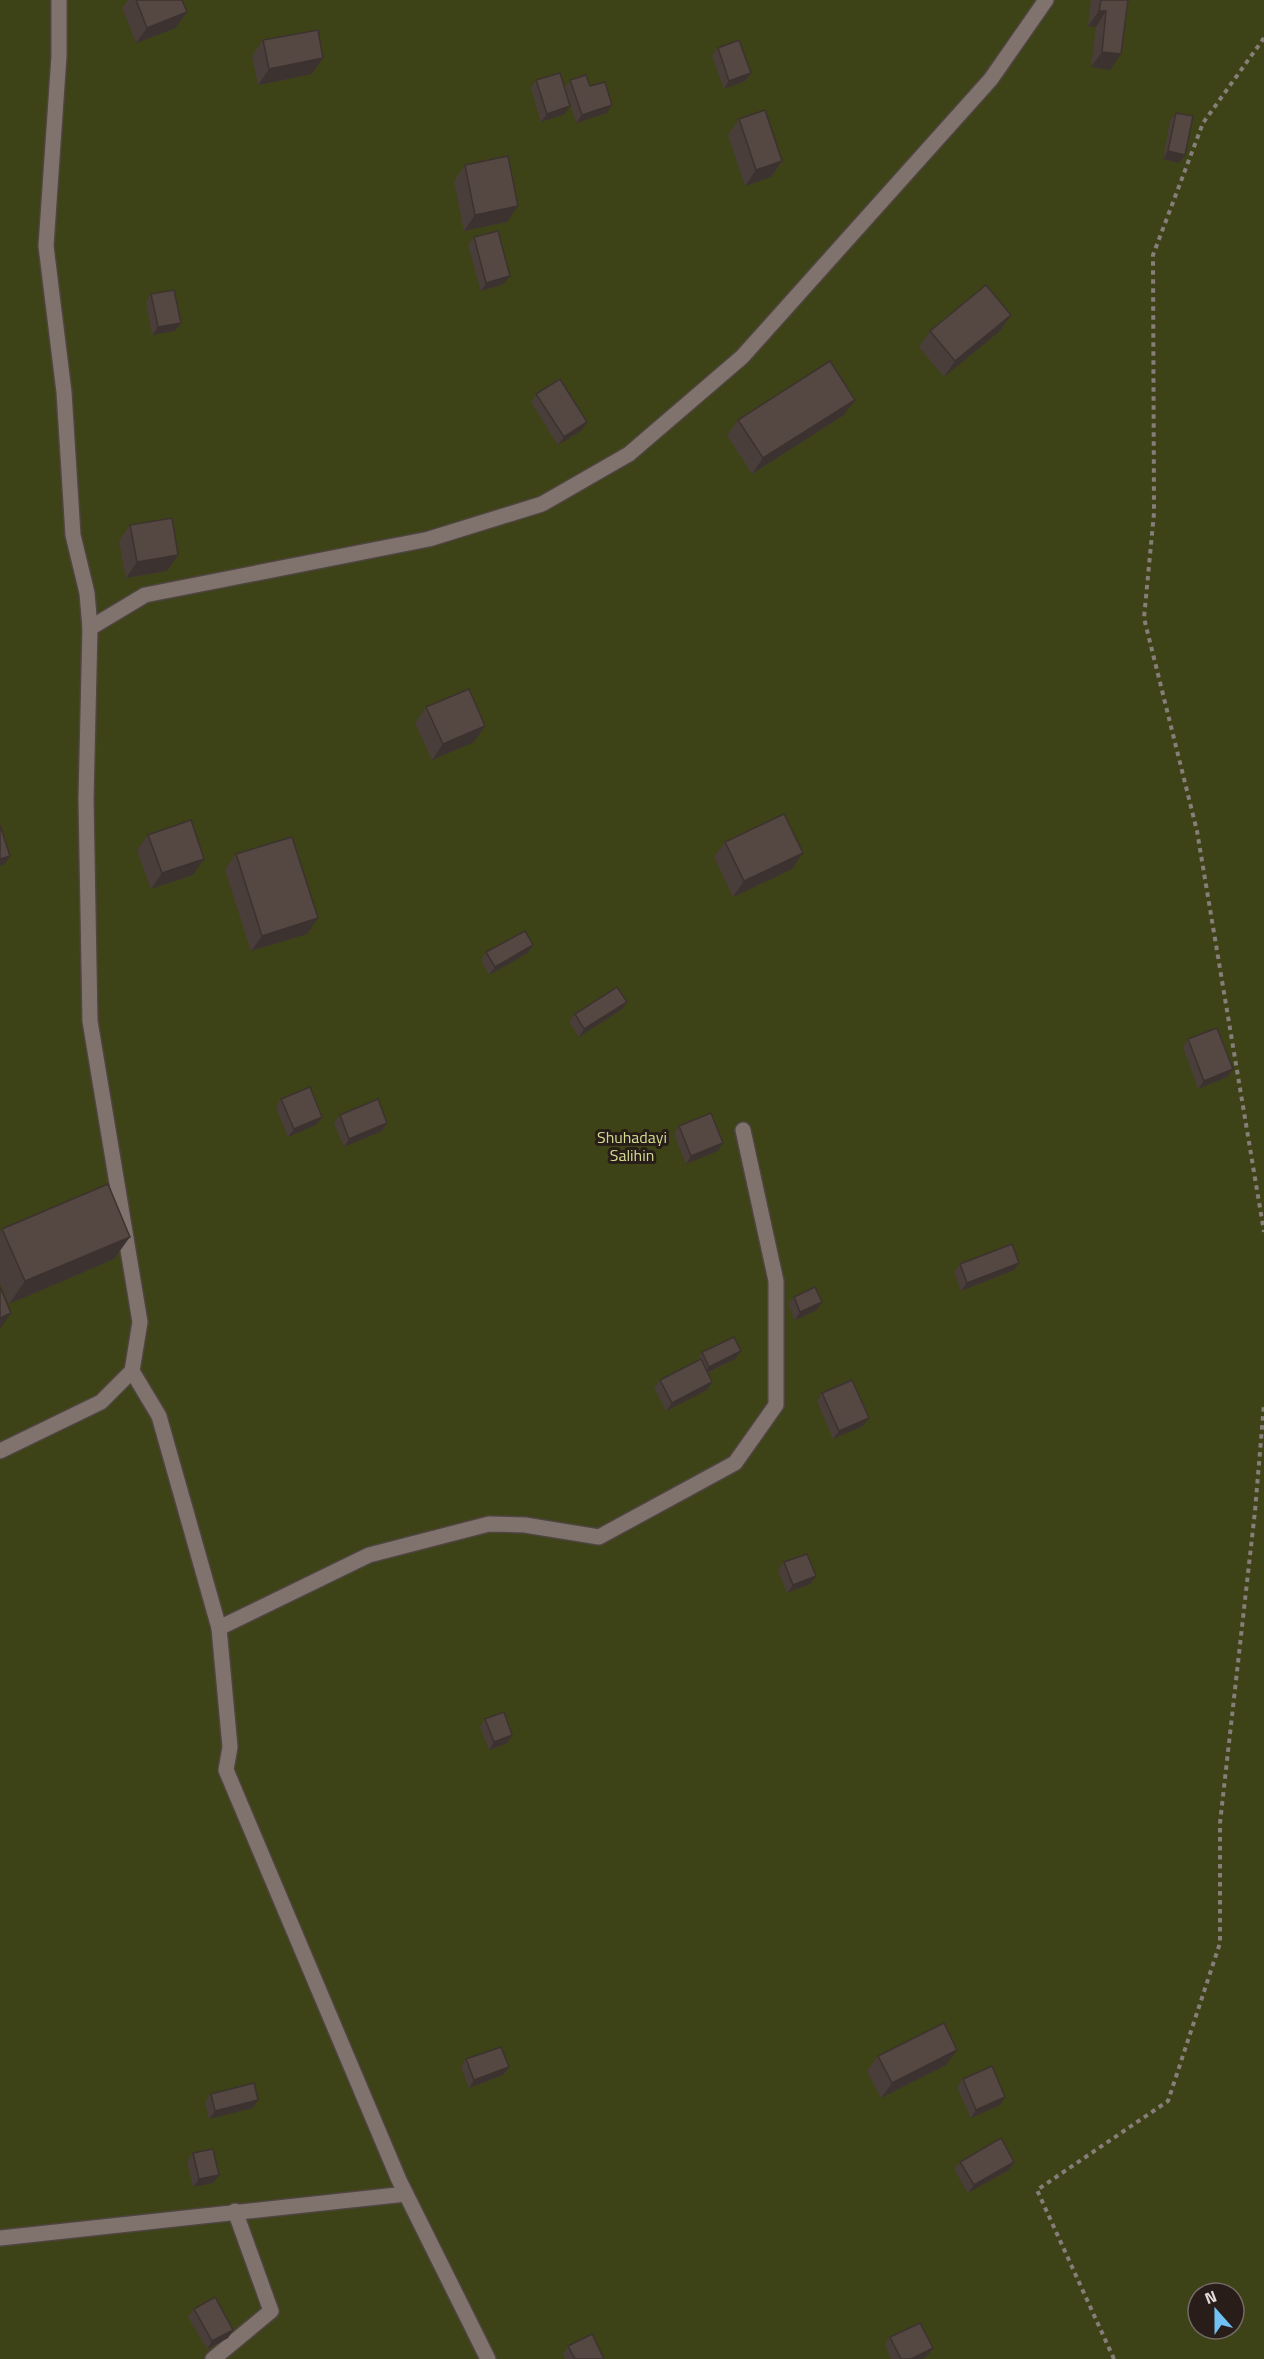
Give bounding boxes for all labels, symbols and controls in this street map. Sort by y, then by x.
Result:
park label: Shuhadayi Salihin [597,1125,667,1167]
north arrow [1186,2281,1246,2341]
text: N [1201,2284,1220,2310]

